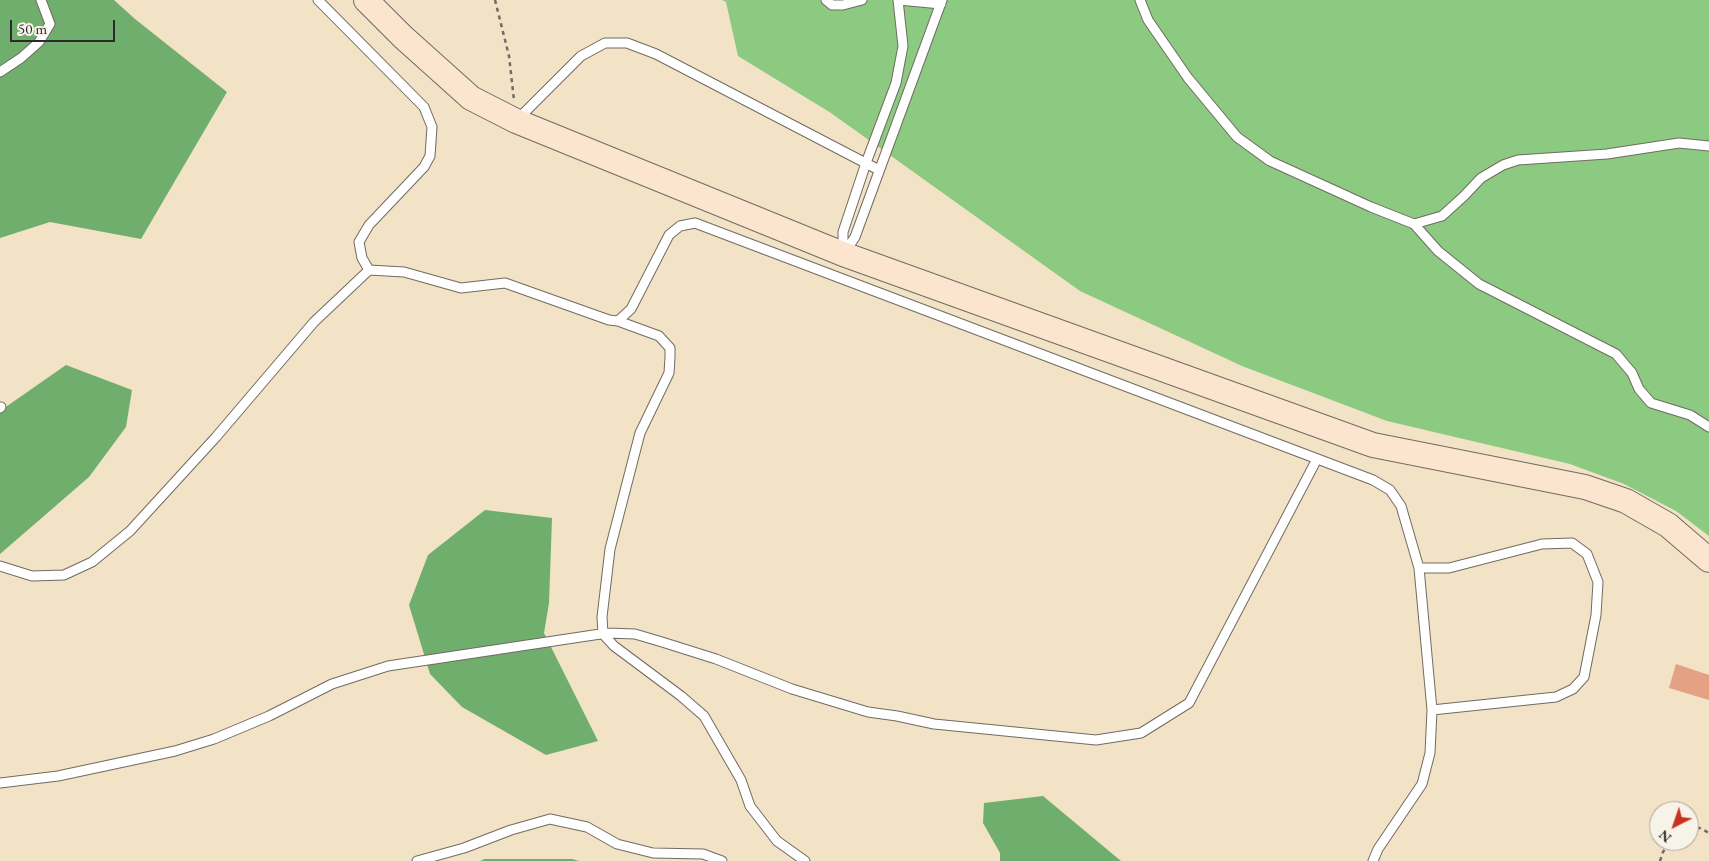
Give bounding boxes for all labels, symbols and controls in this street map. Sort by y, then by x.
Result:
scale bar [12,10,118,42]
text: 50 m [18,19,47,38]
north arrow [1649,801,1699,851]
text: N [1655,826,1675,847]

